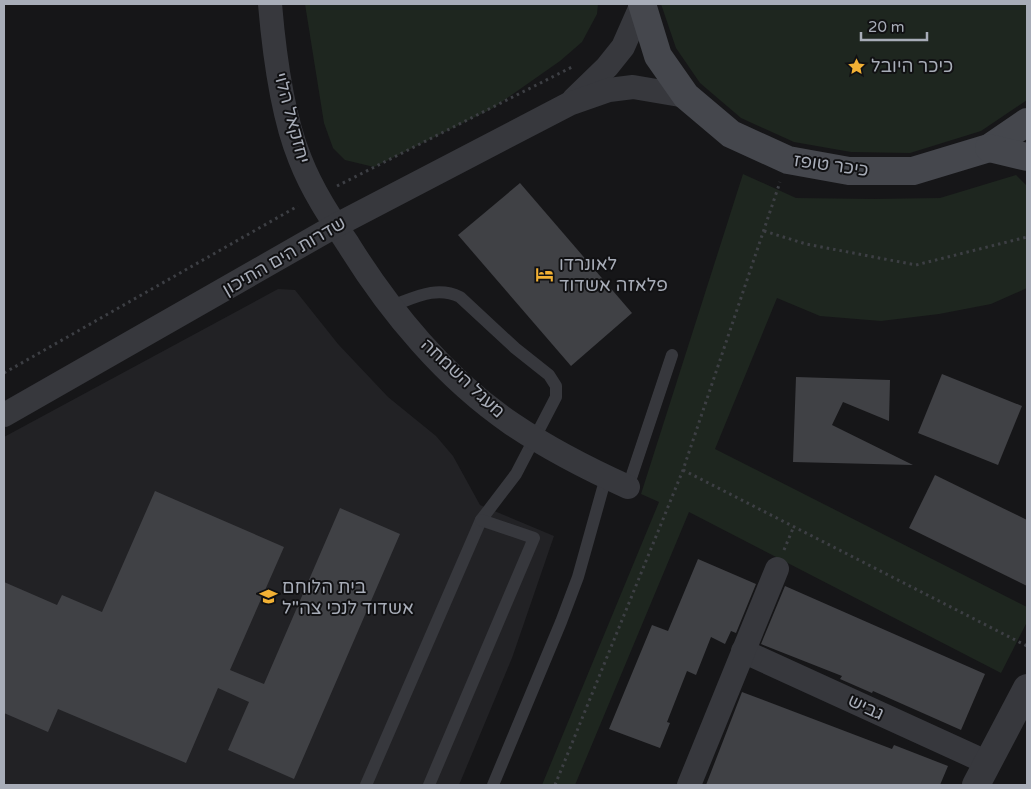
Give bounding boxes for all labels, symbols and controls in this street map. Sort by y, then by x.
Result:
scale bar [861,10,927,42]
text: 20 m [868,18,905,36]
place label: כיכר היובל [871,55,953,77]
place icon: כיכר היובל [847,56,867,76]
street label: יחזקאל הלוי [269,70,315,166]
street label: כיכר טופז [792,149,870,181]
street label: שדרות הים התיכון [218,212,350,300]
place label: לאונרדו פלאזה אשדוד [559,253,668,296]
hotel icon: לאונרדו פלאזה אשדוד [535,264,555,284]
street label: מעגל השמחה [416,333,510,423]
place label: בית הלוחם אשדוד לנכי צה"ל [282,576,414,619]
school or university icon: בית הלוחם אשדוד לנכי צה"ל [258,587,278,607]
street label: גביש [844,689,888,725]

